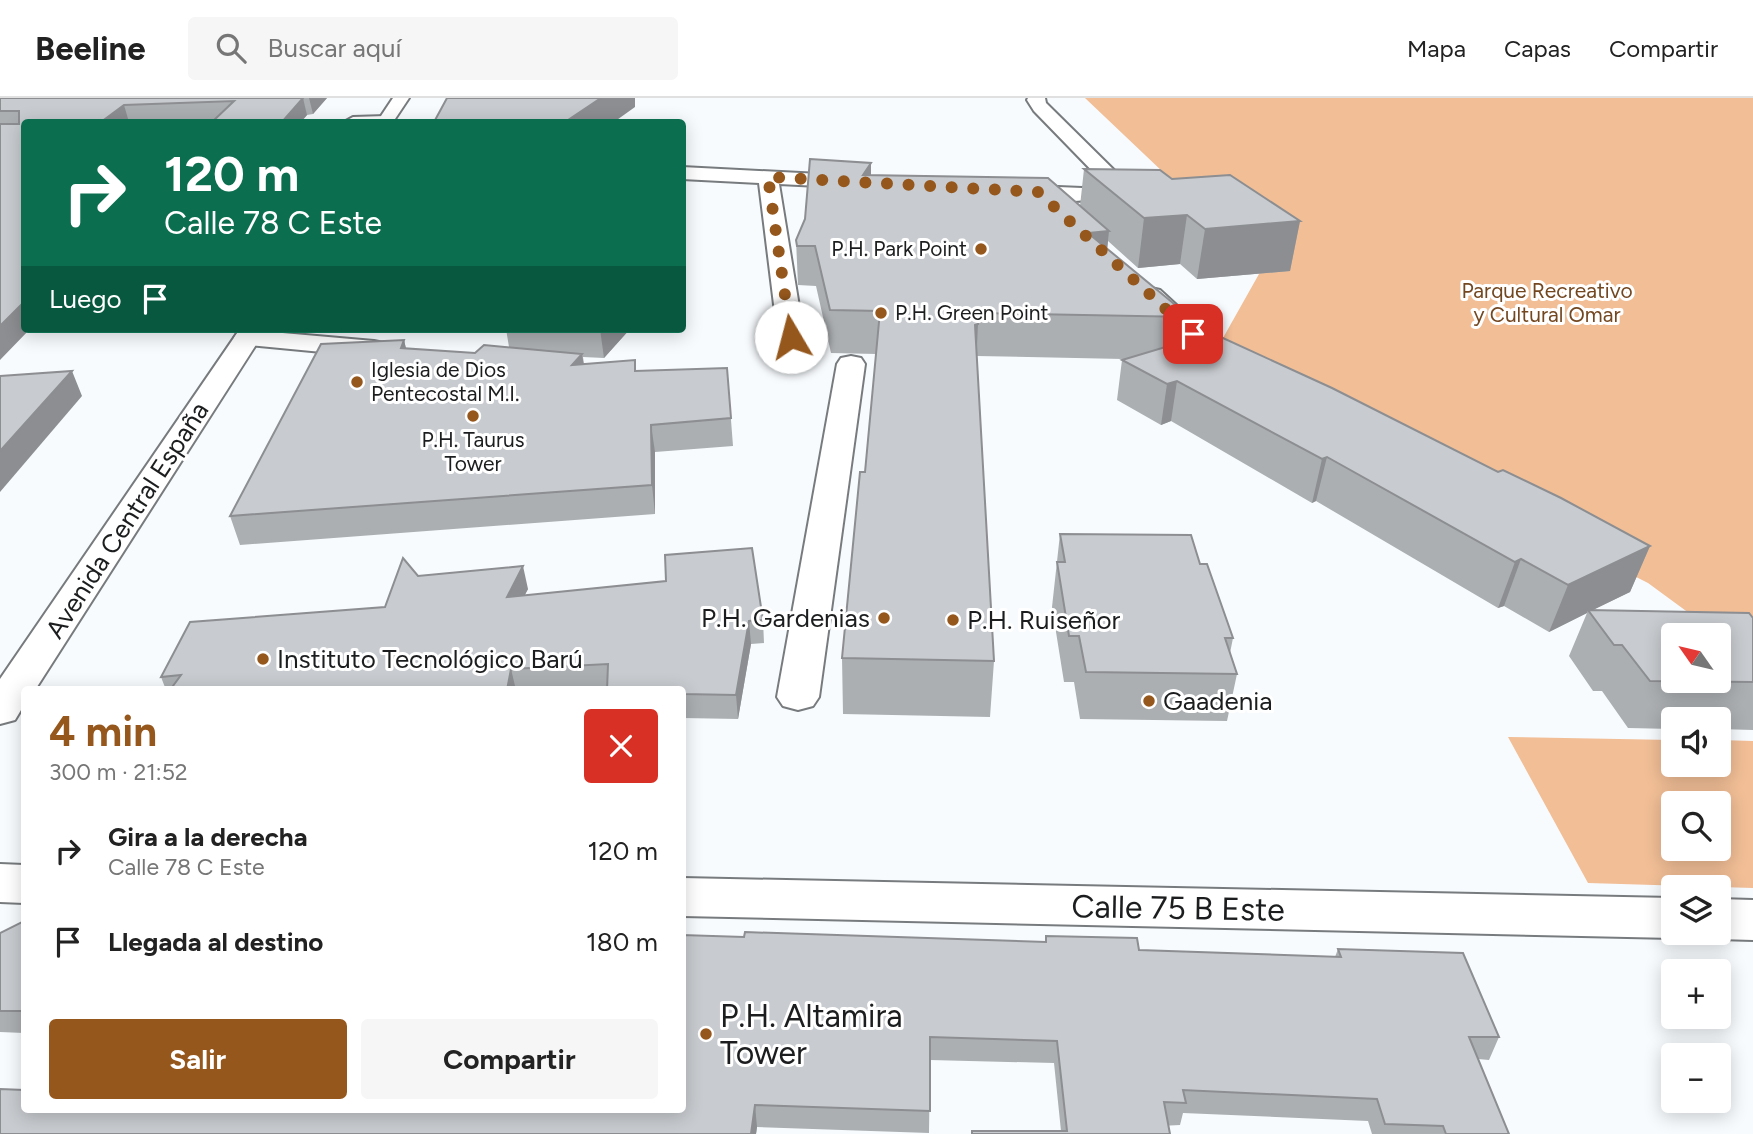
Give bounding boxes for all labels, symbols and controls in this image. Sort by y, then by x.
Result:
search box [188,17,678,80]
text: Beeline [35,29,146,68]
icon: search [212,29,250,67]
text: Buscar aquí [268,32,401,64]
text: Mapa [1407,34,1466,63]
text: Capas [1504,34,1571,63]
text: Compartir [1609,34,1718,63]
text: 120 m [164,144,299,203]
icon: right [49,147,140,238]
text: Calle 78 C Este [164,204,382,242]
place label: P.H. Park Point [831,236,967,261]
marker: P.H. Park Point [973,241,989,257]
park label: Parque Recreativo y Cultural Omar [1461,278,1633,327]
icon: arrive [136,280,174,318]
text: Luego [49,283,122,315]
position arrow [754,300,828,374]
place label: P.H. Green Point [895,300,1048,325]
pin [1163,304,1223,364]
marker: P.H. Green Point [873,305,889,321]
icon: arrive [1174,315,1212,353]
place label: Iglesia de Dios Pentecostal M.I. [371,357,519,406]
marker: Iglesia de Dios Pentecostal M.I. [349,374,365,390]
street label: Avenida Central España [39,396,215,644]
marker: P.H. Taurus Tower [465,408,481,424]
place label: P.H. Taurus Tower [421,427,525,476]
place label: P.H. Gardenias [701,602,870,634]
place label: P.H. Ruiseñor [967,604,1121,636]
marker: P.H. Gardenias [876,610,892,626]
marker: P.H. Ruiseñor [945,612,961,628]
north arrow [1661,623,1731,693]
map controls [1661,623,1731,1113]
place label: Instituto Tecnológico Barú [277,643,583,675]
marker: Instituto Tecnológico Barú [255,651,271,667]
place label: Gaadenia [1163,685,1273,717]
marker: Gaadenia [1141,693,1157,709]
text: 4 min [49,706,157,757]
button: sound [1661,707,1731,777]
button: close [584,709,658,783]
text: 300 m · 21:52 [49,758,188,786]
button: search [1661,791,1731,861]
text: Gira a la derecha [108,821,308,853]
icon: right [49,832,87,870]
text: 120 m [588,835,658,867]
text: Calle 78 C Este [108,853,265,881]
button: layers [1661,875,1731,945]
street label: Calle 75 B Este [1071,887,1285,929]
icon: arrive [49,923,87,961]
text: Llegada al destino [108,926,323,958]
text: 180 m [586,926,658,958]
button: + [1661,959,1731,1029]
place label: P.H. Altamira Tower [720,997,903,1072]
button: Salir [49,1019,347,1099]
button: Compartir [361,1019,658,1099]
marker: P.H. Altamira Tower [698,1026,714,1042]
button: − [1661,1043,1731,1113]

